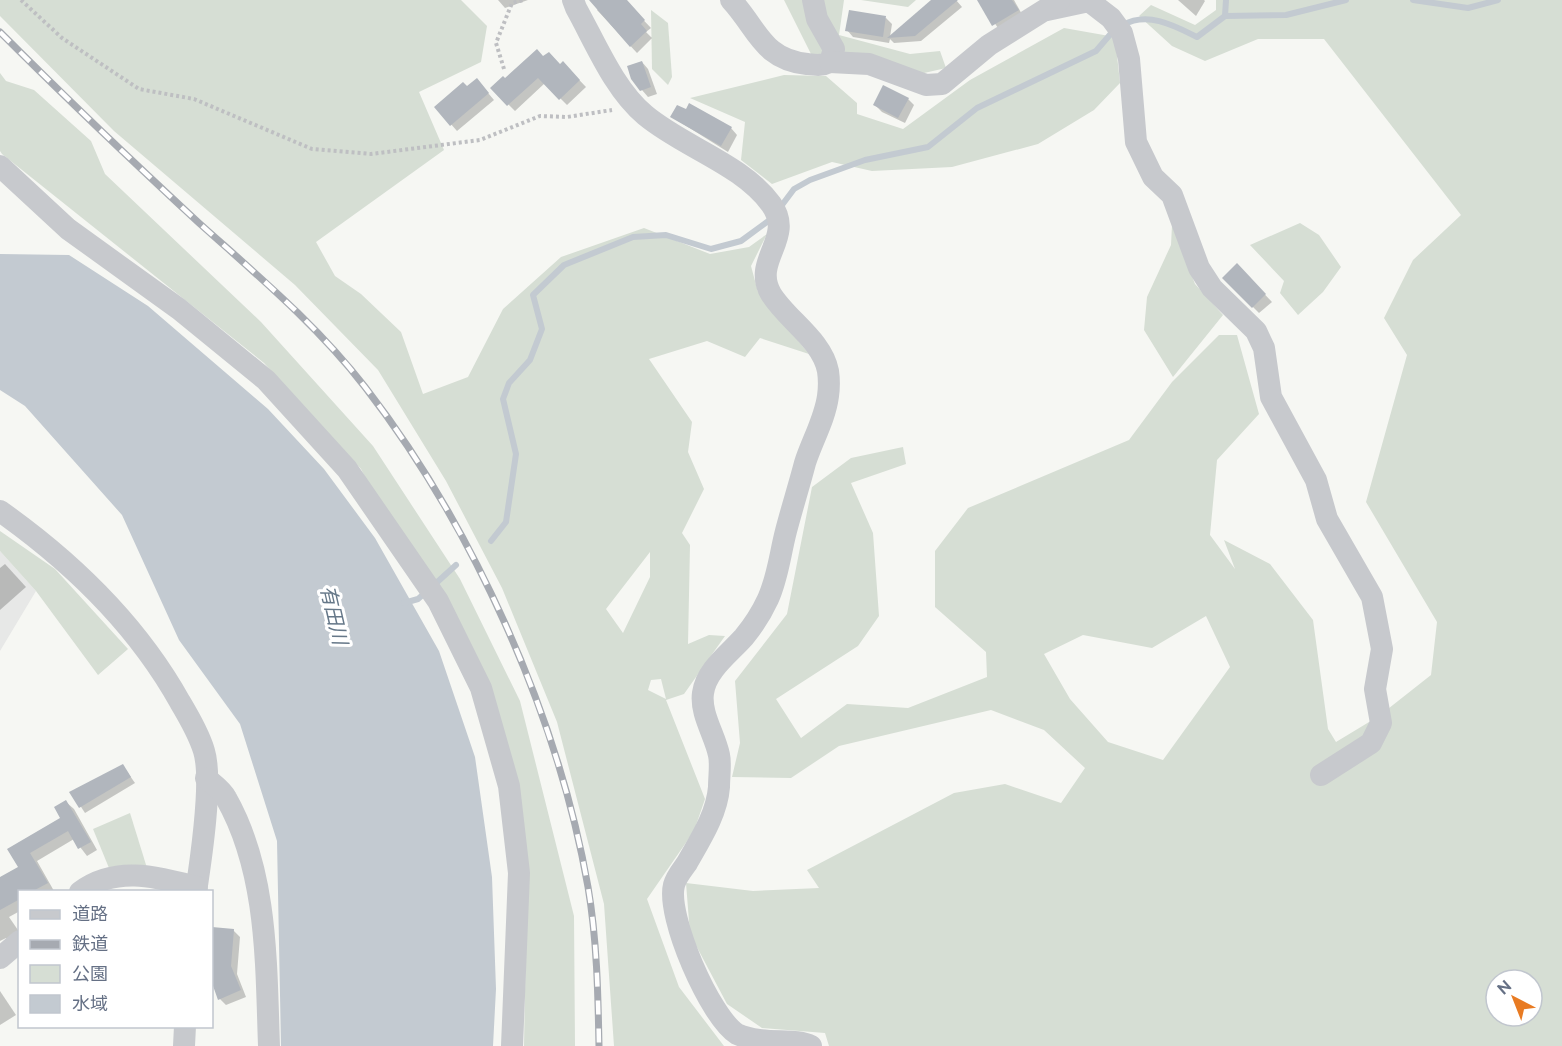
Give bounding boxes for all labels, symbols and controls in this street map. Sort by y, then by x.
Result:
water label: 有田川 [316,583,353,649]
legend [18,890,213,1028]
text: 道路 [72,903,108,924]
text: 鉄道 [72,933,108,954]
text: 公園 [72,963,108,984]
north arrow [1484,968,1544,1028]
text: N [1493,976,1515,998]
text: 水域 [72,993,108,1014]

